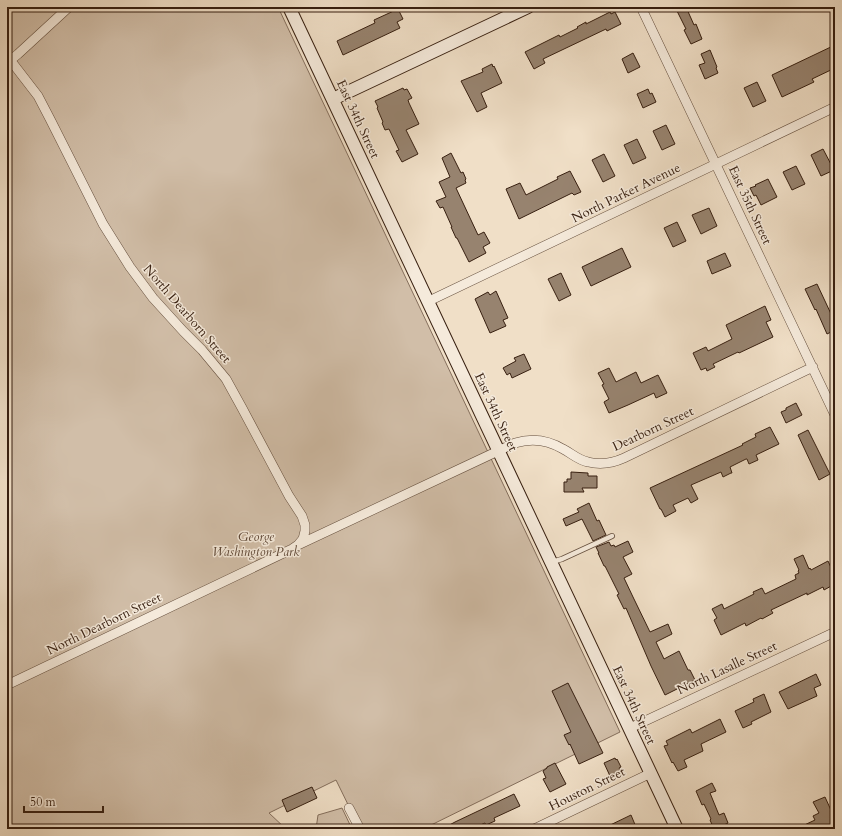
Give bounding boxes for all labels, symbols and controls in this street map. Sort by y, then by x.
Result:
street label: East 34th Street [332,77,384,161]
street label: North Parker Avenue [569,159,683,227]
street label: East 35th Street [724,163,776,247]
street label: North Dearborn Street [139,261,235,367]
street label: East 34th Street [470,370,522,454]
street label: Dearborn Street [609,402,697,456]
park label: George Washington Park [212,528,300,561]
street label: North Dearborn Street [44,588,164,660]
street label: North Lasalle Street [674,637,780,699]
street label: East 34th Street [608,663,660,747]
street label: Houston Street [546,763,628,815]
scale bar [24,788,103,814]
text: 50 m [30,794,57,810]

